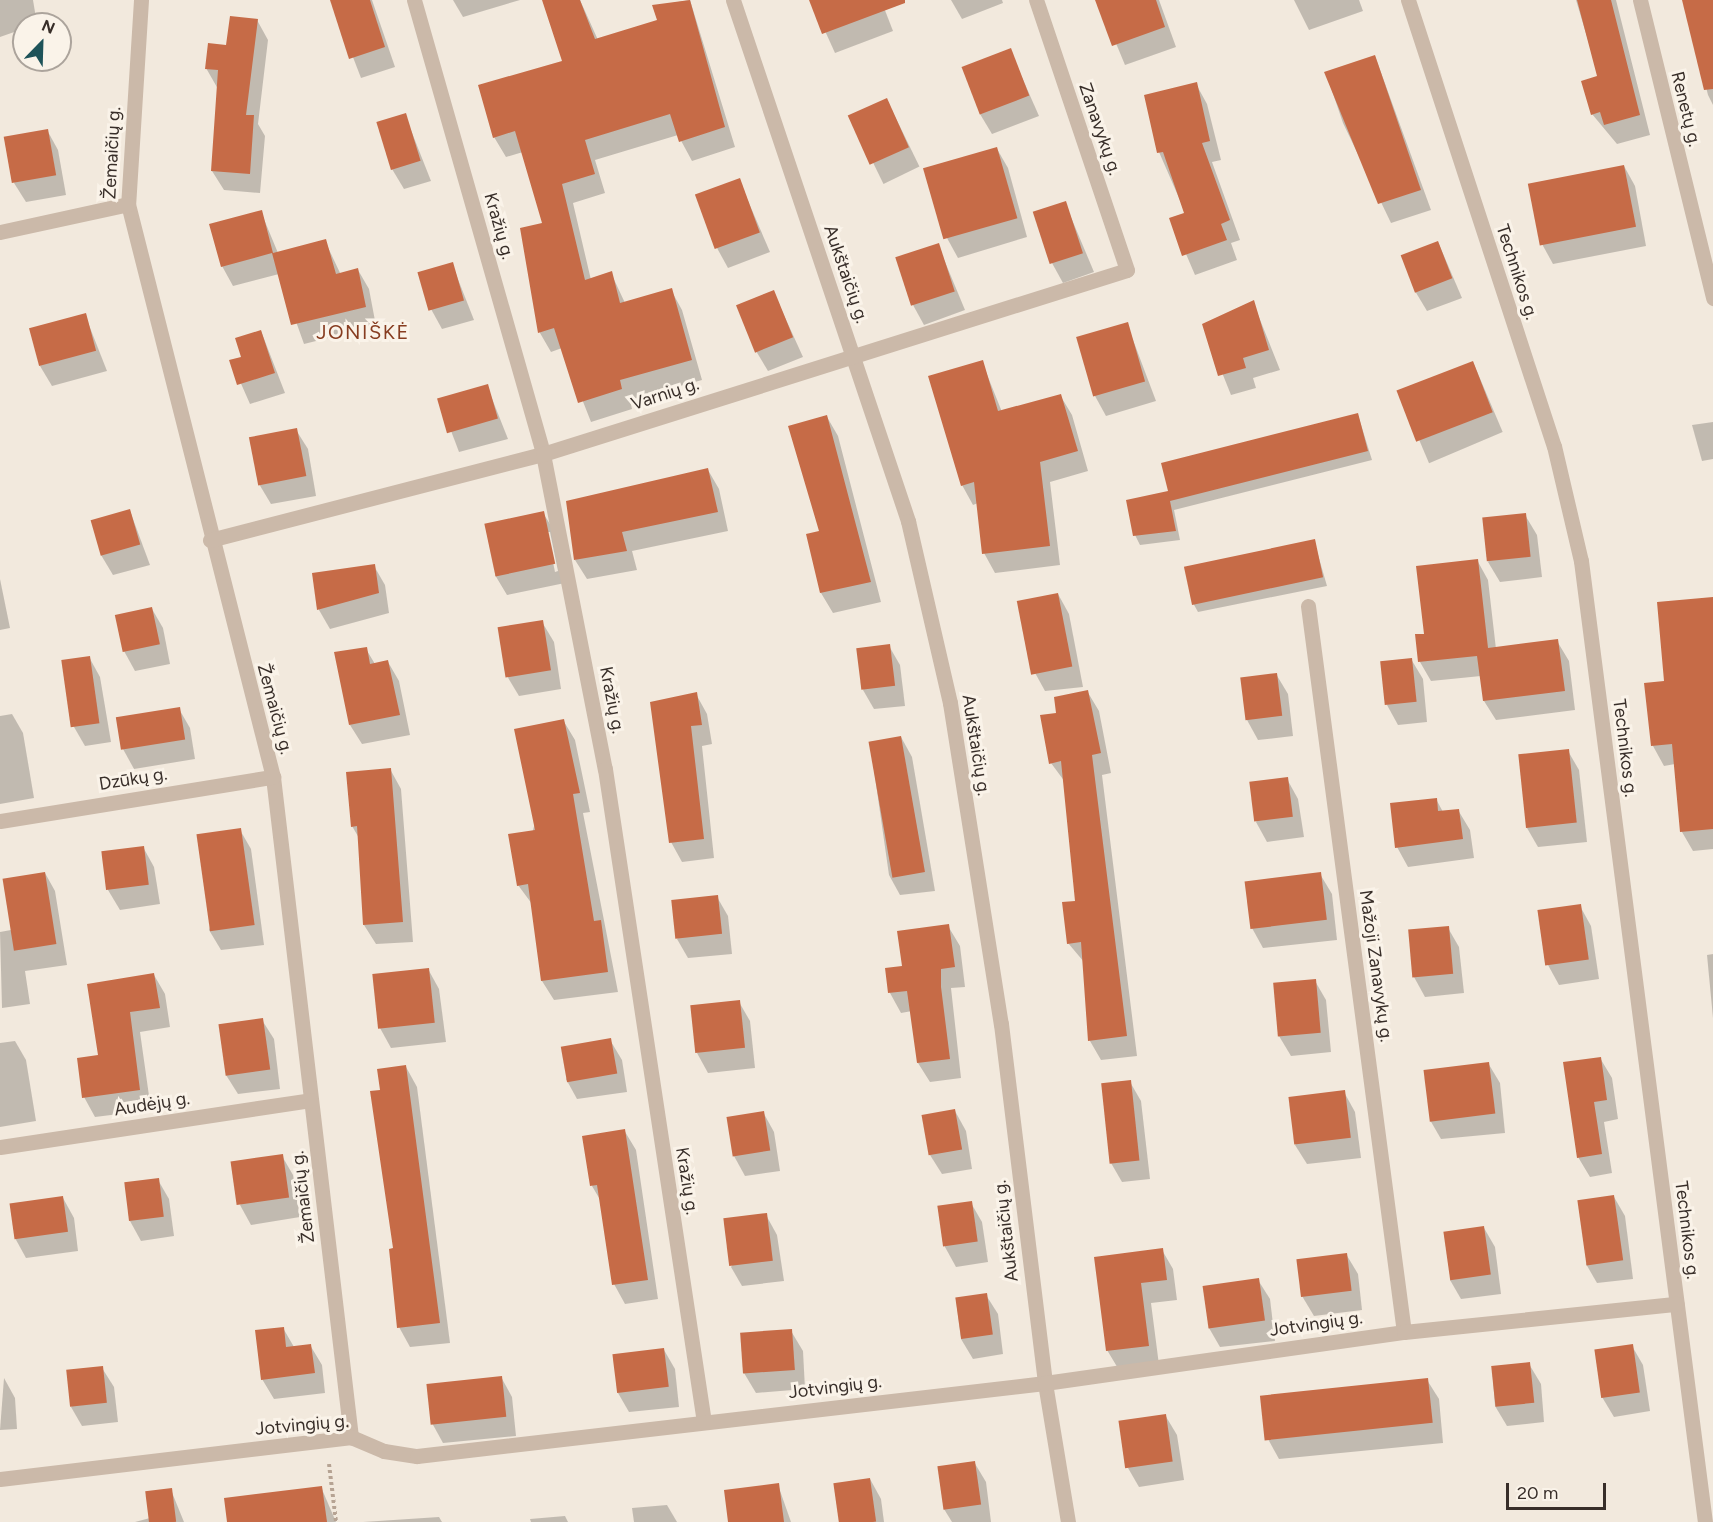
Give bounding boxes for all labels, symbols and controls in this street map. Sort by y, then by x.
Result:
north arrow [12,12,72,72]
text: N [39,16,58,38]
street label: Renetų g. [1666,69,1706,149]
street label: Zanavykų g. [1074,80,1126,178]
street label: Žemaičių g. [99,106,125,200]
street label: Kražių g. [479,190,519,262]
street label: Aukštaičių g. [819,222,873,326]
street label: Technikos g. [1491,222,1543,322]
district label: JONIŠKĖ [316,320,410,344]
street label: Varnių g. [628,373,702,415]
street label: Žemaičių g. [253,661,297,757]
street label: Kražių g. [595,665,629,735]
street label: Aukštaičių g. [957,693,995,797]
street label: Technikos g. [1608,698,1642,798]
street label: Dzūkų g. [97,763,169,795]
street label: Mažoji Zanavykų g. [1355,889,1397,1043]
street label: Audėjų g. [113,1087,191,1121]
street label: Kražių g. [671,1146,703,1216]
street label: Žemaičių g. [287,1150,319,1244]
street label: Aukštaičių g. [989,1179,1023,1283]
street label: Technikos g. [1670,1180,1704,1280]
street label: Jotvingių g. [1268,1307,1364,1341]
street label: Jotvingių g. [787,1371,883,1403]
street label: Jotvingių g. [254,1410,350,1440]
scale bar [1509,1471,1610,1509]
text: 20 m [1517,1482,1558,1504]

